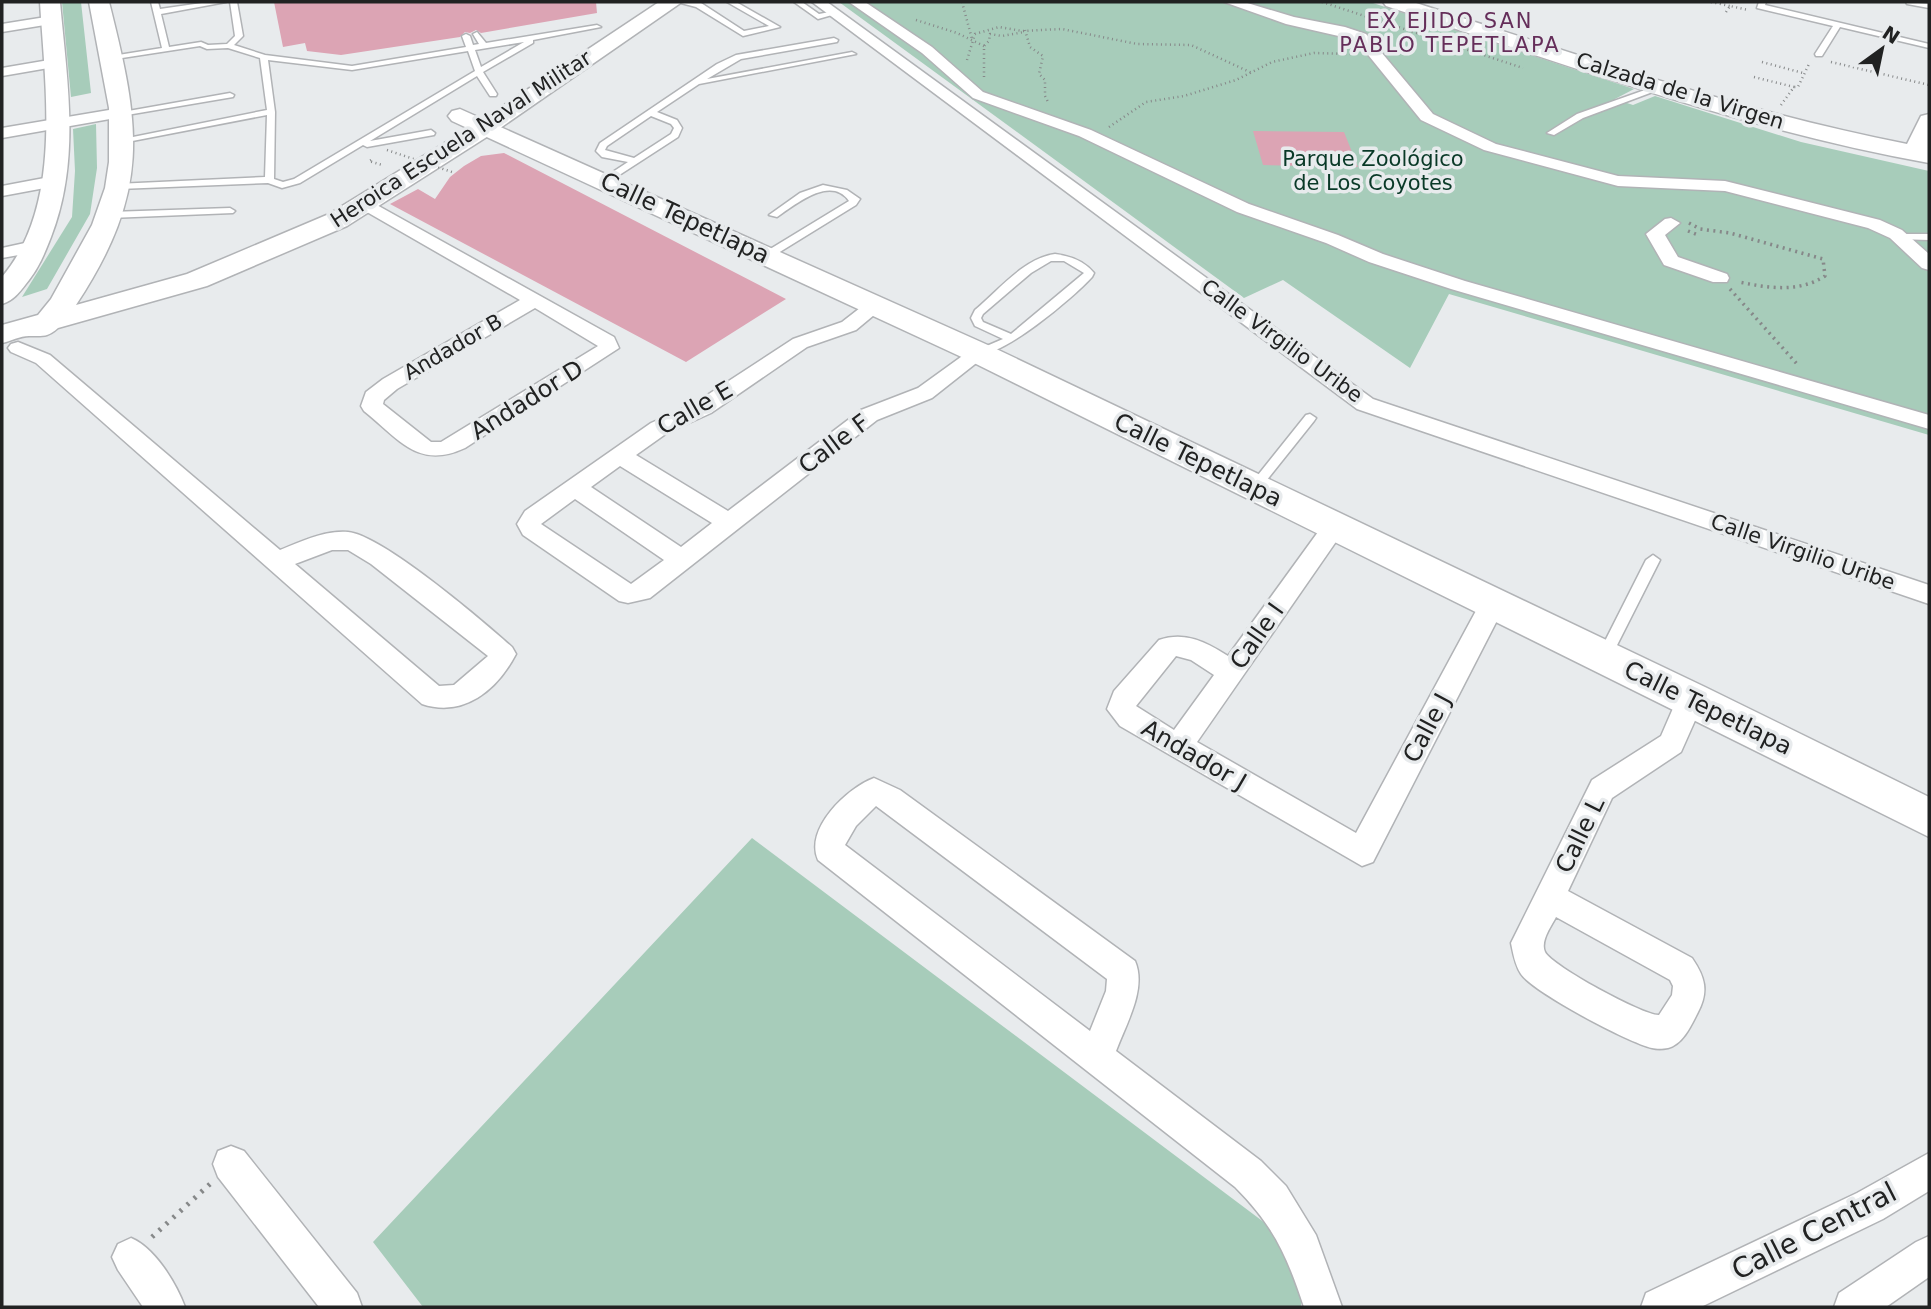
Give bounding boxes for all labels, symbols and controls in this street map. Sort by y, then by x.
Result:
district label: EX EJIDO SAN PABLO TEPETLAPA [1339,9,1561,57]
north arrow [1847,14,1917,84]
text: N [1879,21,1904,48]
street label: Heroica Escuela Naval Militar [326,45,596,232]
street label: Calzada de la Virgen [1573,48,1787,134]
park label: Parque Zoológico de Los Coyotes [1282,147,1464,195]
street label: Calle Tepetlapa [596,167,774,269]
street label: Calle Virgilio Uribe [1197,274,1367,408]
street label: Andador B [399,309,507,385]
street label: Andador D [466,354,588,446]
street label: Calle E [652,375,738,441]
street label: Calle Tepetlapa [1109,407,1287,513]
street label: Calle F [793,408,875,480]
street label: Calle Virgilio Uribe [1708,509,1898,595]
street label: Calle I [1224,598,1290,674]
street label: Calle Tepetlapa [1619,655,1797,761]
street label: Calle J [1397,689,1457,767]
street label: Andador J [1137,714,1251,796]
street label: Calle L [1550,792,1611,877]
street label: Calle Central [1726,1175,1902,1287]

